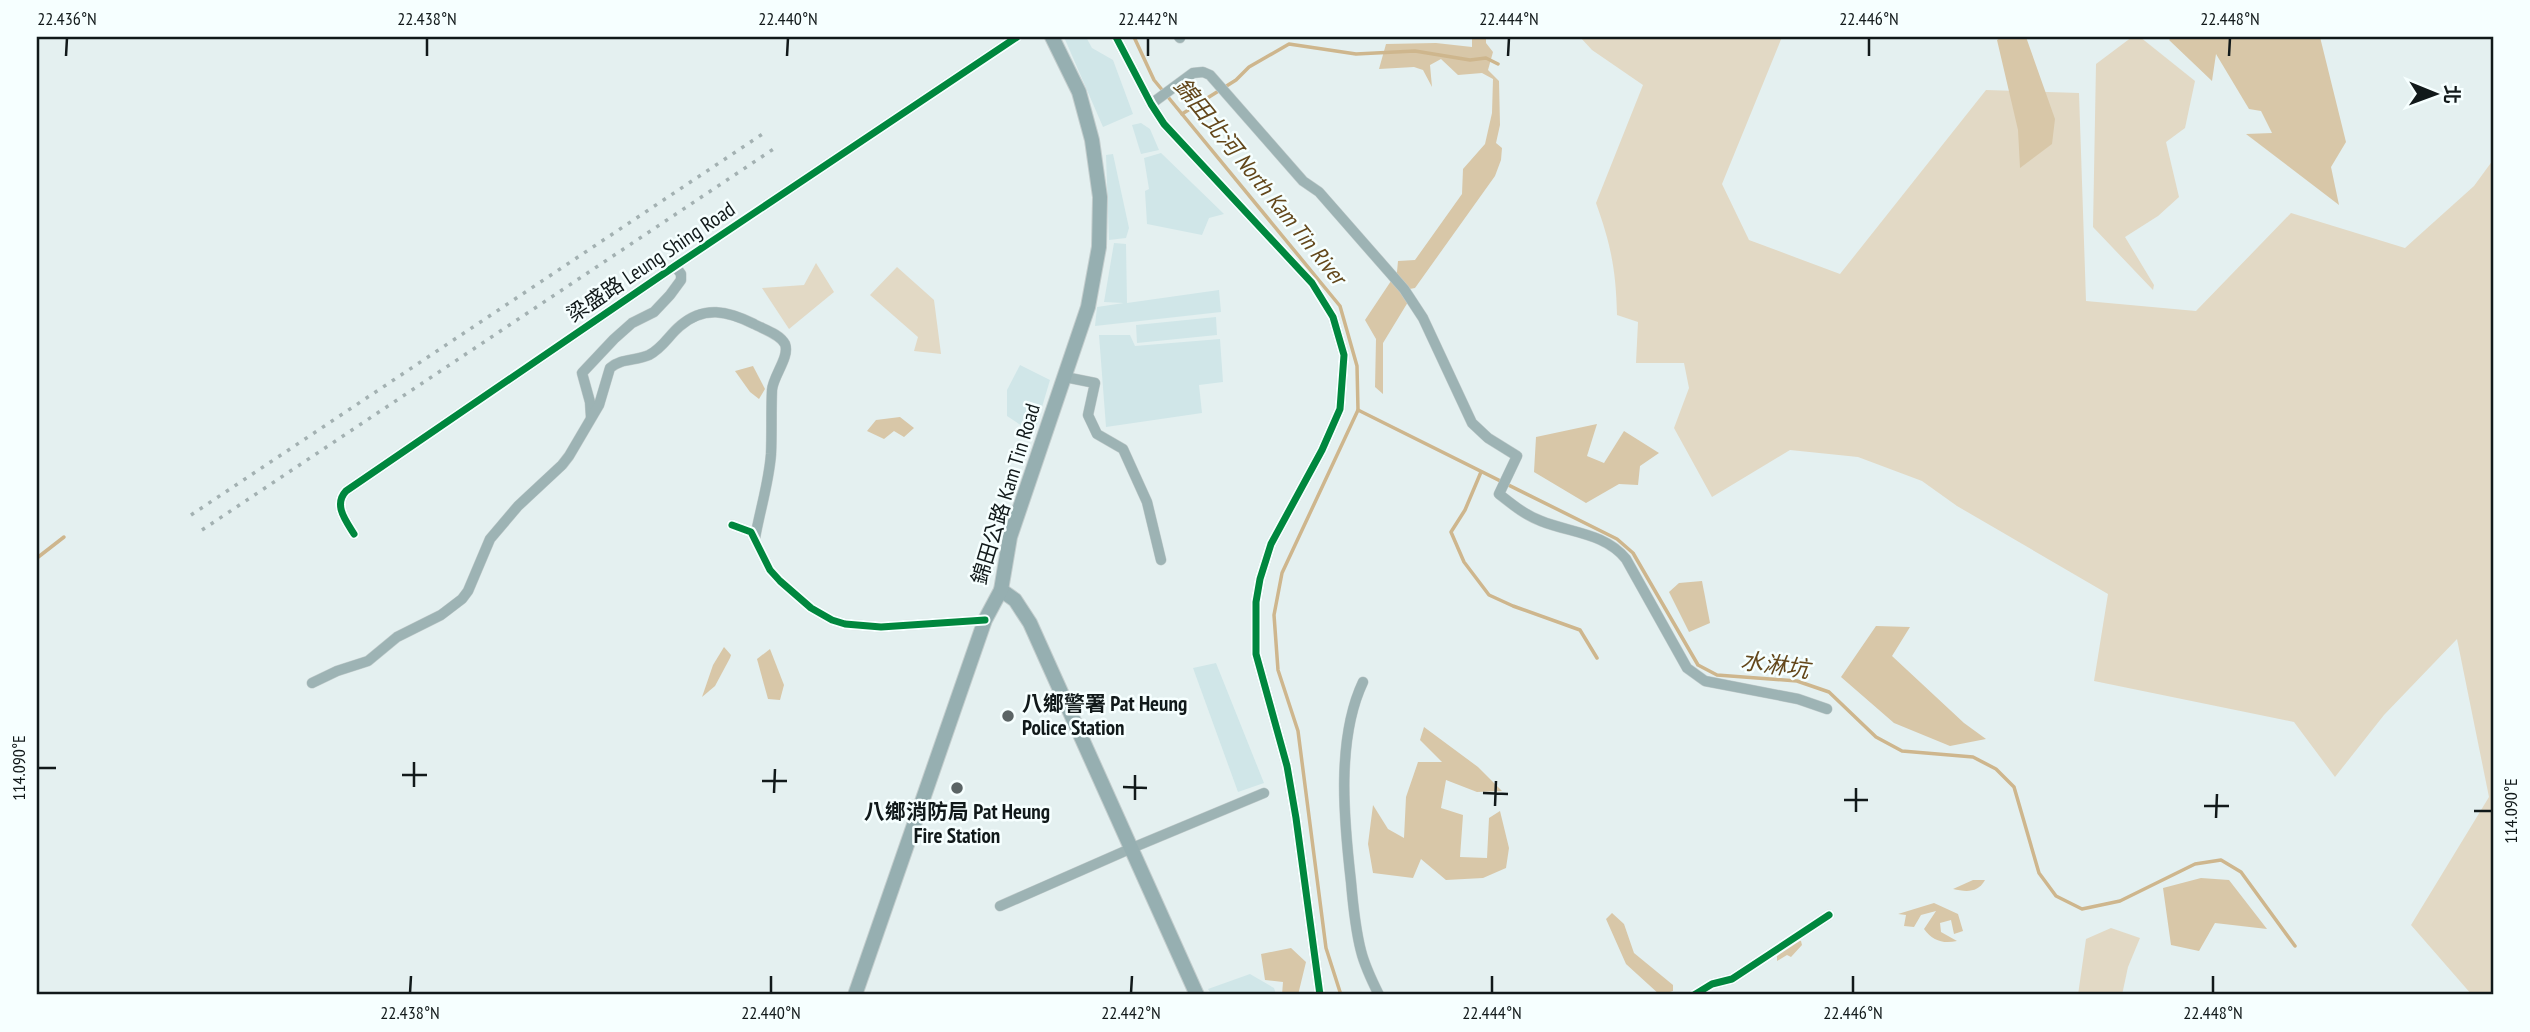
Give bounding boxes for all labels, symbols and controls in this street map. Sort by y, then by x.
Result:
text: 22.436°N [37,7,97,30]
text: 22.438°N [397,7,457,30]
text: 22.440°N [758,7,818,30]
text: 22.442°N [1118,7,1178,30]
text: 22.444°N [1479,7,1539,30]
text: 22.446°N [1839,7,1899,30]
text: 22.448°N [2200,7,2260,30]
north arrow [2400,60,2470,130]
water label: 錦田北河 North Kam Tin River [1168,71,1355,293]
text: 北 [2440,85,2464,104]
street label: 梁盛路 Leung Shing Road [561,195,740,328]
street label: 錦田公路 Kam Tin Road [965,400,1046,588]
water label: 水淋坑 [1739,645,1814,684]
place label: 八鄉警署 Pat Heung Police Station [1022,690,1187,741]
marker: 八鄉警署 Pat Heung Police Station [1000,708,1016,724]
text: 114.090°E [7,735,30,801]
text: 114.090°E [2499,778,2522,844]
marker: 八鄉消防局 Pat Heung Fire Station [949,780,965,796]
place label: 八鄉消防局 Pat Heung Fire Station [864,798,1050,849]
text: 22.438°N [380,1001,440,1024]
text: 22.440°N [741,1001,801,1024]
text: 22.442°N [1101,1001,1161,1024]
text: 22.444°N [1462,1001,1522,1024]
text: 22.446°N [1823,1001,1883,1024]
text: 22.448°N [2183,1001,2243,1024]

